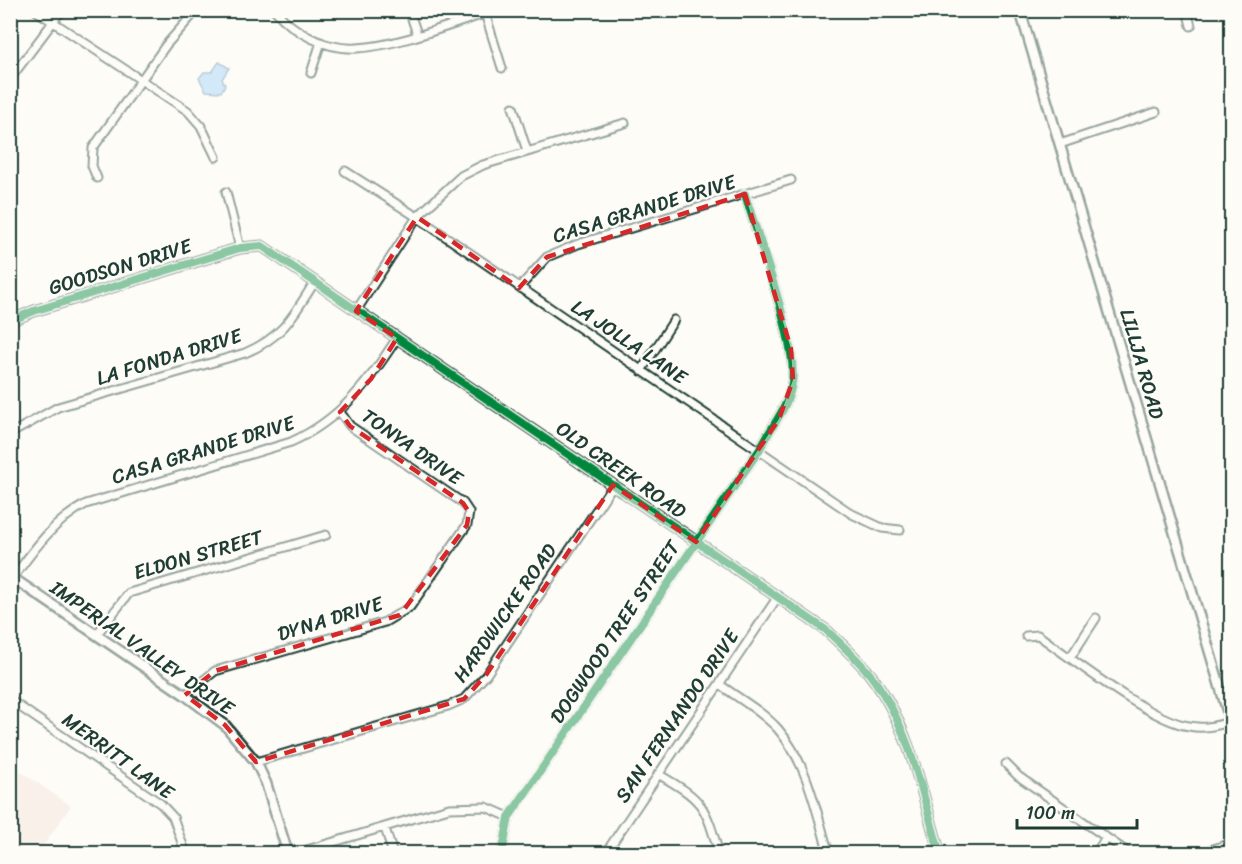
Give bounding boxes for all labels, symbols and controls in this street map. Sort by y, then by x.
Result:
street label: CASA GRANDE DRIVE [548,164,742,253]
street label: GOODSON DRIVE [44,228,198,305]
street label: LA JOLLA LANE [564,290,696,395]
street label: LILLJA ROAD [1110,305,1174,423]
street label: LA FONDA DRIVE [92,318,248,396]
street label: TONYA DRIVE [354,399,472,496]
street label: CASA GRANDE DRIVE [107,405,301,494]
street label: OLD CREEK ROAD [548,412,694,528]
street label: ELDON STREET [129,519,269,590]
street label: DOGWOOD TREE STREET [540,532,691,731]
street label: HARDWICKE ROAD [444,536,566,690]
street label: IMPERIAL VALLEY DRIVE [42,570,243,726]
street label: DYNA DRIVE [273,586,389,652]
street label: SAN FERNANDO DRIVE [606,620,749,810]
street label: MERRITT LANE [54,703,183,810]
scale bar [1017,792,1137,830]
text: 100 m [1026,797,1075,829]

